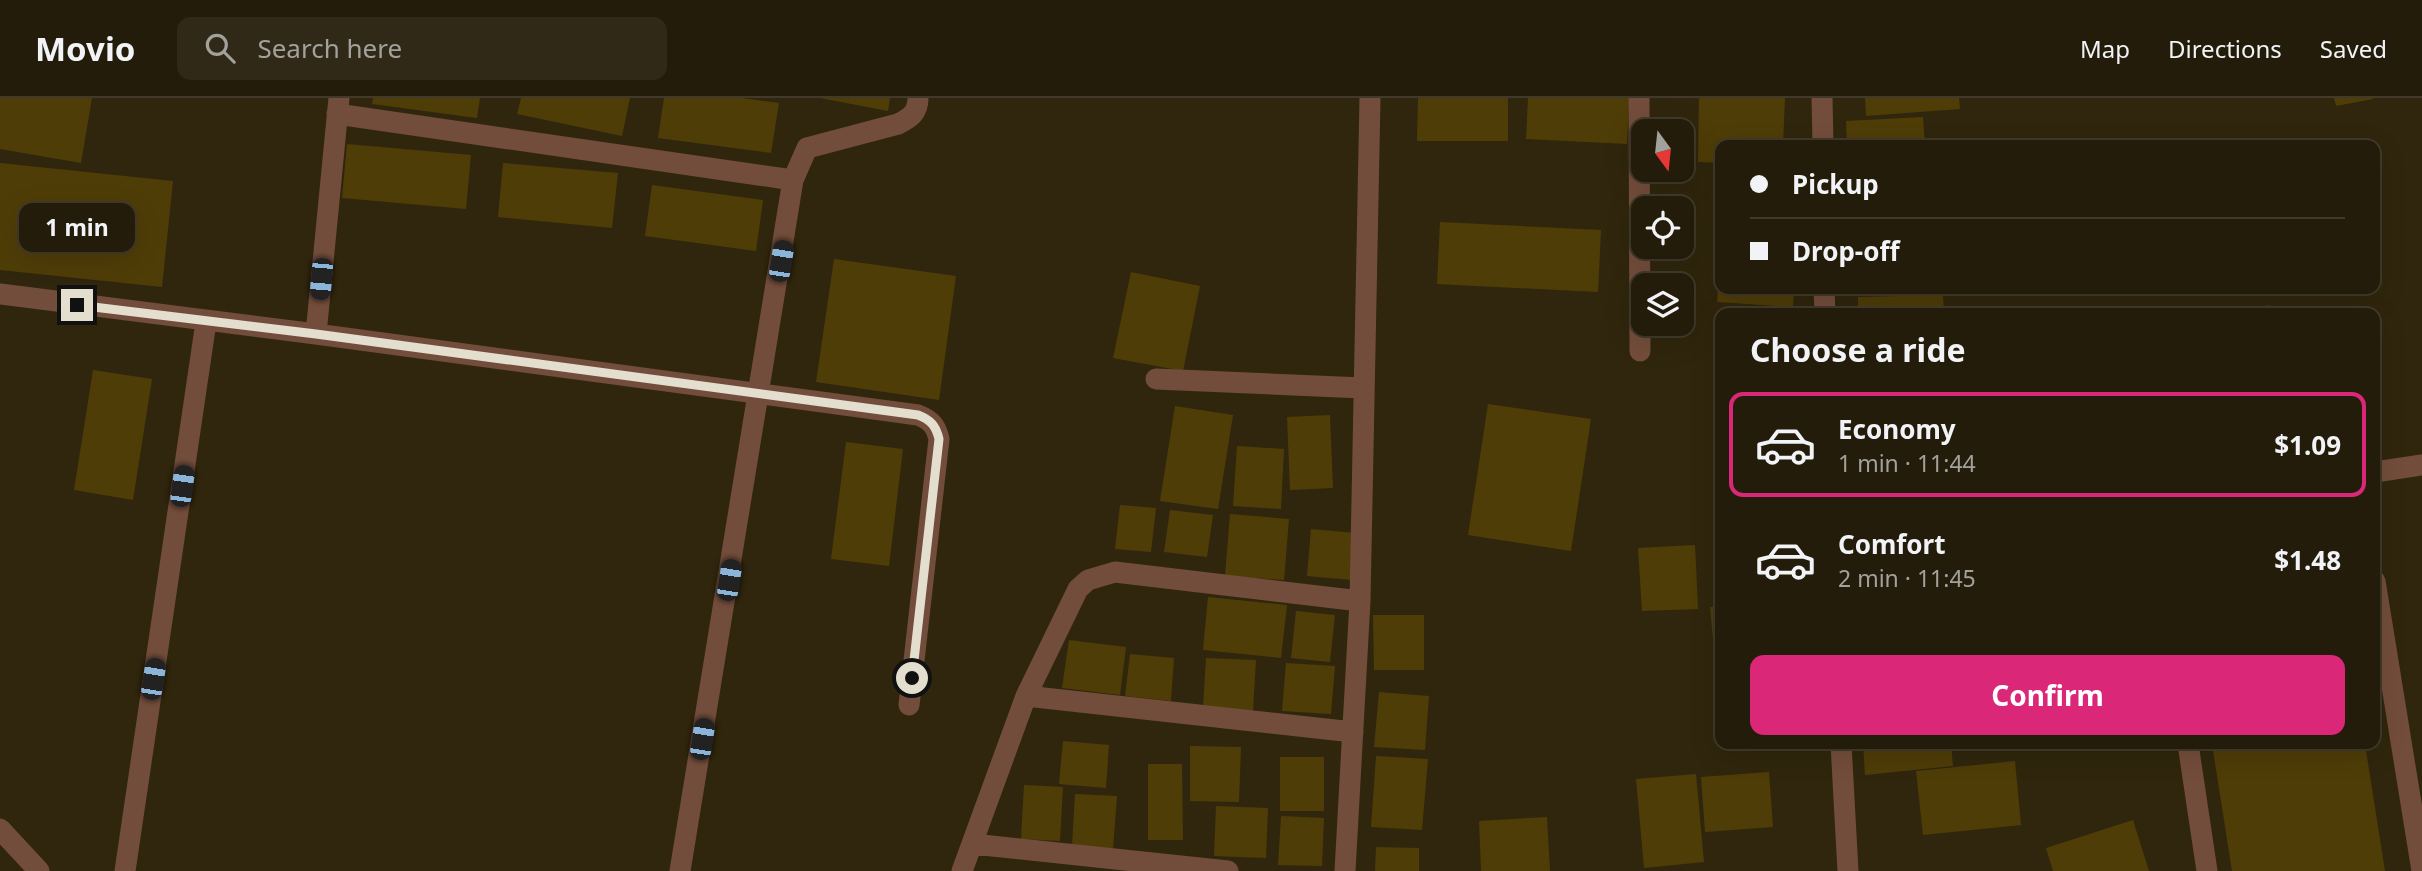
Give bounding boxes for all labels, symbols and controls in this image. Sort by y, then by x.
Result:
search box [177,17,667,80]
text: Movio [35,26,135,71]
icon: search [201,29,239,67]
text: Search here [257,30,402,66]
text: Map [2080,32,2130,65]
text: Directions [2168,32,2282,65]
text: Saved [2320,32,2387,65]
north arrow [1631,119,1694,182]
map controls [1631,119,1694,336]
text: Pickup [1792,166,1879,202]
button: locate [1631,196,1694,259]
callout: 1 min [19,204,135,252]
text: 1 min [45,211,109,243]
text: Drop-off [1792,233,1899,269]
car [768,239,795,283]
car [309,257,334,301]
button: layers [1631,273,1694,336]
route end [61,289,93,321]
text: Choose a ride [1750,328,1966,371]
text: Economy [1838,411,1956,447]
icon: car [1754,413,1817,476]
text: $1.09 [2274,427,2341,463]
text: 1 min · 11:44 [1838,447,1976,479]
car [169,464,196,508]
text: Comfort [1838,526,1946,562]
icon: car [1754,528,1817,591]
text: $1.48 [2274,542,2341,578]
car [716,558,743,602]
text: 2 min · 11:45 [1838,562,1976,594]
button: Confirm [1750,655,2345,735]
car [140,657,167,701]
route start [896,662,928,694]
car [689,717,716,761]

